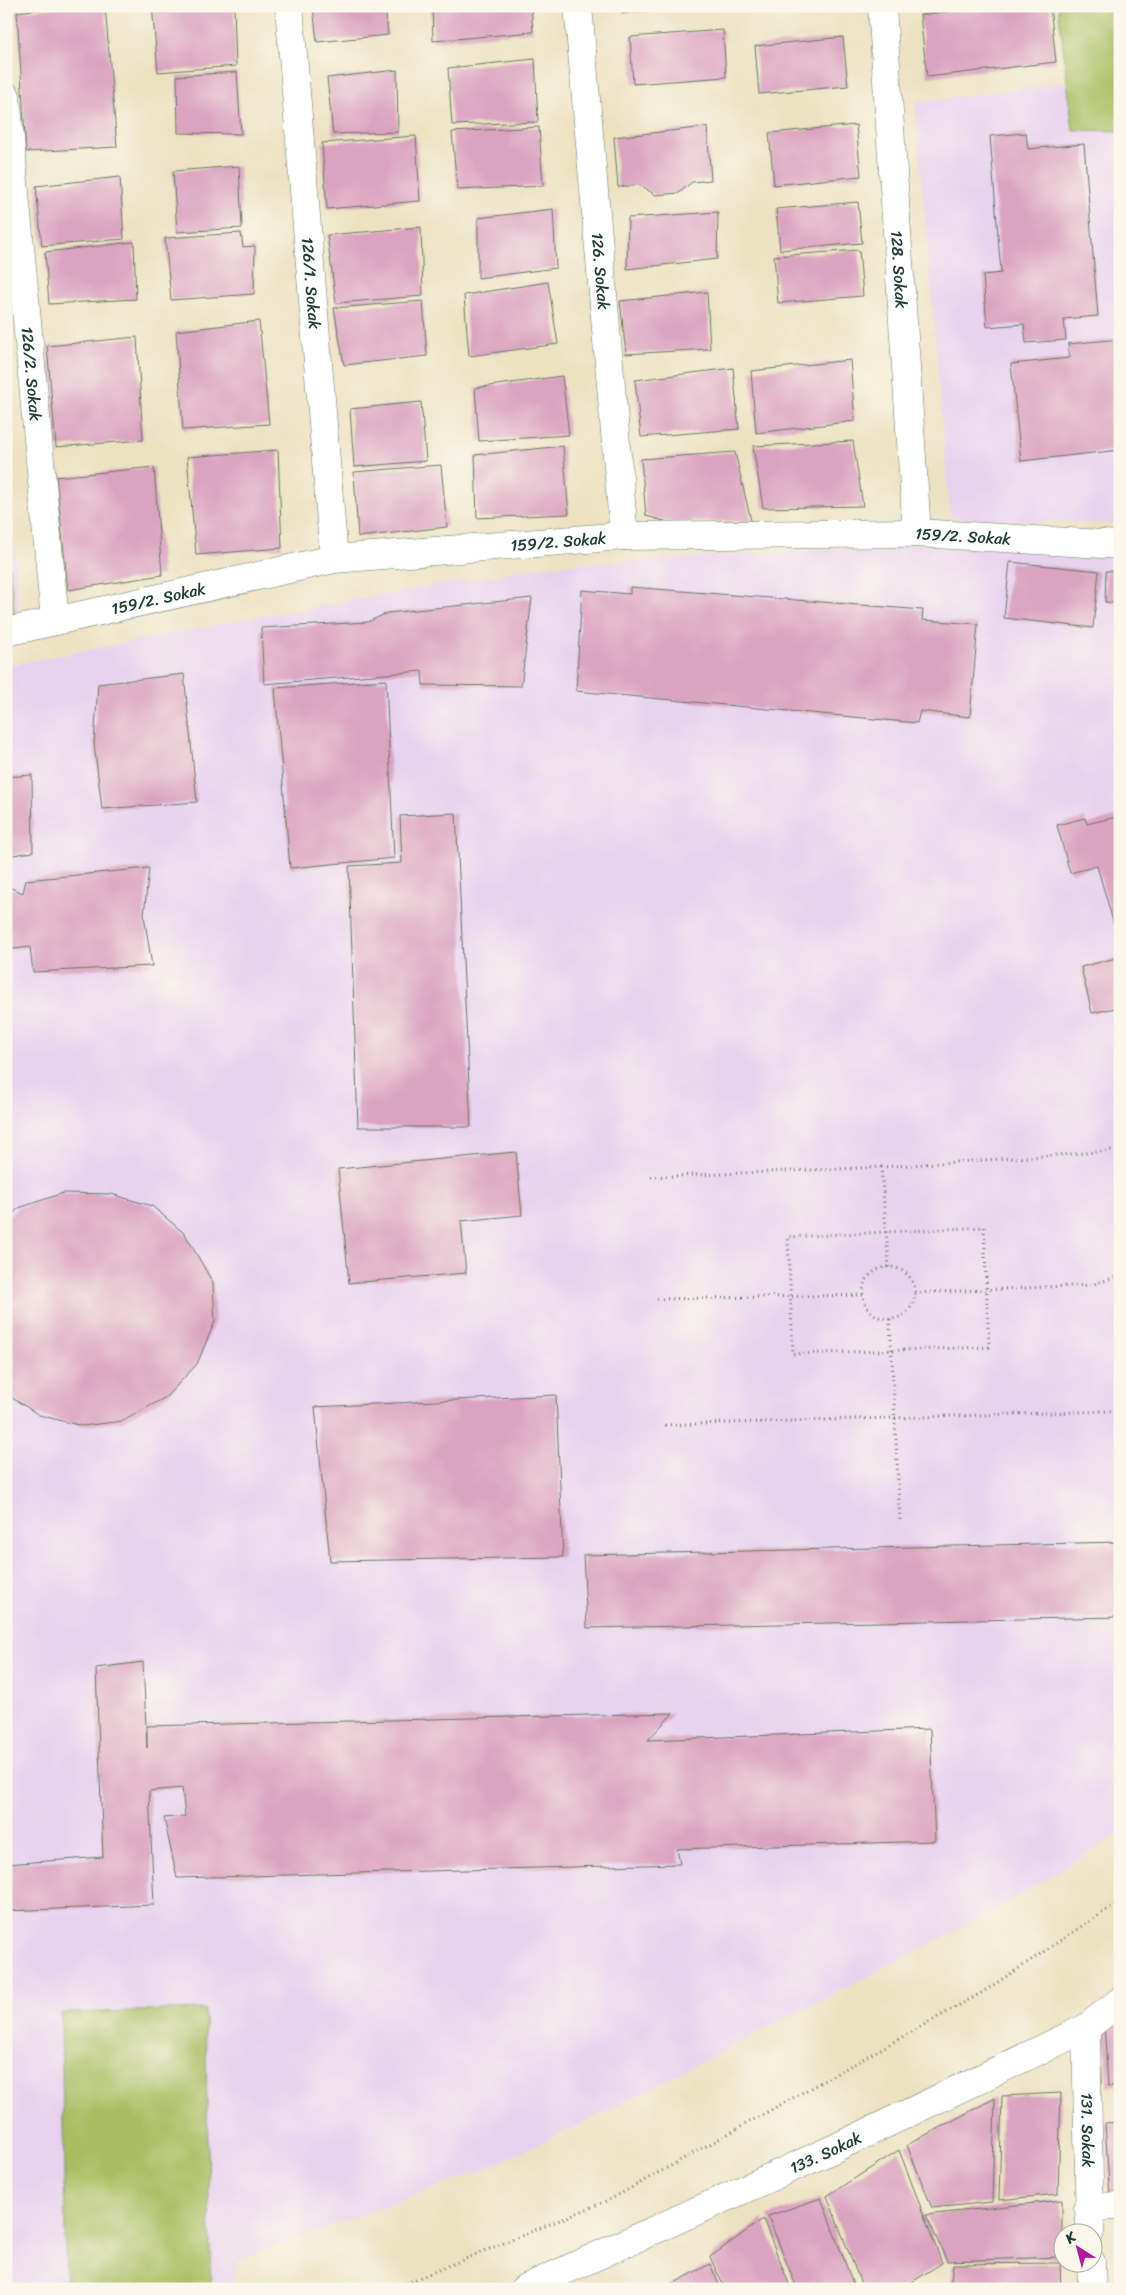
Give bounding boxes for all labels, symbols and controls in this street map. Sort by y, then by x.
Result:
street label: 128. Sokak [882,230,917,310]
street label: 126. Sokak [583,231,619,311]
street label: 126/1. Sokak [293,236,330,331]
street label: 126/2. Sokak [13,325,51,423]
street label: 159/2. Sokak [914,518,1012,553]
street label: 159/2. Sokak [509,523,608,559]
street label: 159/2. Sokak [108,573,209,623]
street label: 131. Sokak [1073,2092,1103,2168]
street label: 133. Sokak [785,2123,867,2182]
north arrow [1054,2222,1104,2272]
text: K [1059,2224,1083,2251]

